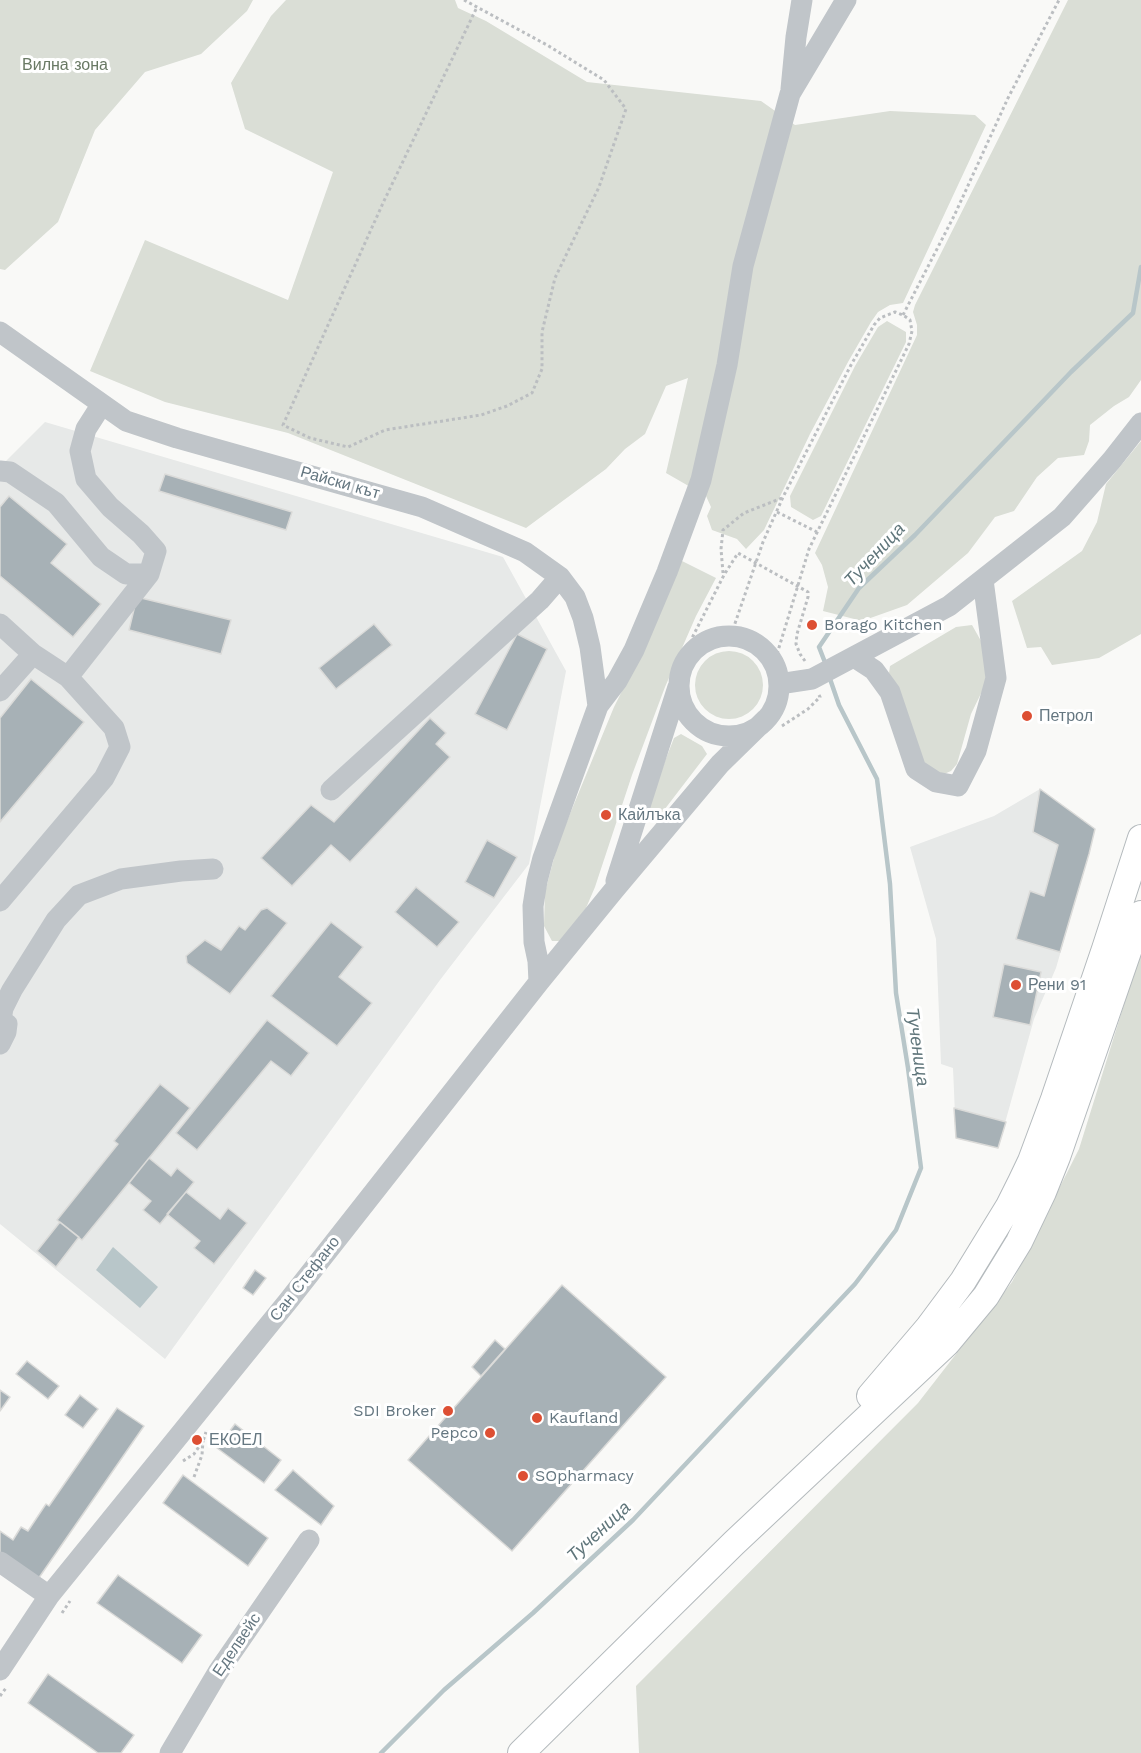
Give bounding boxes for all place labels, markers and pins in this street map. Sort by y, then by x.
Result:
place label: Borago Kitchen [824,615,942,635]
marker: Borago Kitchen [805,618,819,632]
place label: Петрол [1039,706,1093,726]
marker: Петрол [1020,709,1034,723]
place label: Кайлъка [618,805,681,825]
marker: Кайлъка [599,808,613,822]
place label: Рени 91 [1028,975,1086,995]
marker: Рени 91 [1009,978,1023,992]
place label: SDI Broker [353,1401,436,1421]
marker: SDI Broker [441,1404,455,1418]
place label: Kaufland [549,1408,618,1428]
marker: Kaufland [530,1411,544,1425]
place label: Pepco [431,1423,478,1443]
marker: Pepco [483,1426,497,1440]
place label: ЕКОЕЛ [209,1430,262,1450]
marker: ЕКОЕЛ [190,1433,204,1447]
place label: SOpharmacy [535,1466,634,1486]
marker: SOpharmacy [516,1469,530,1483]

